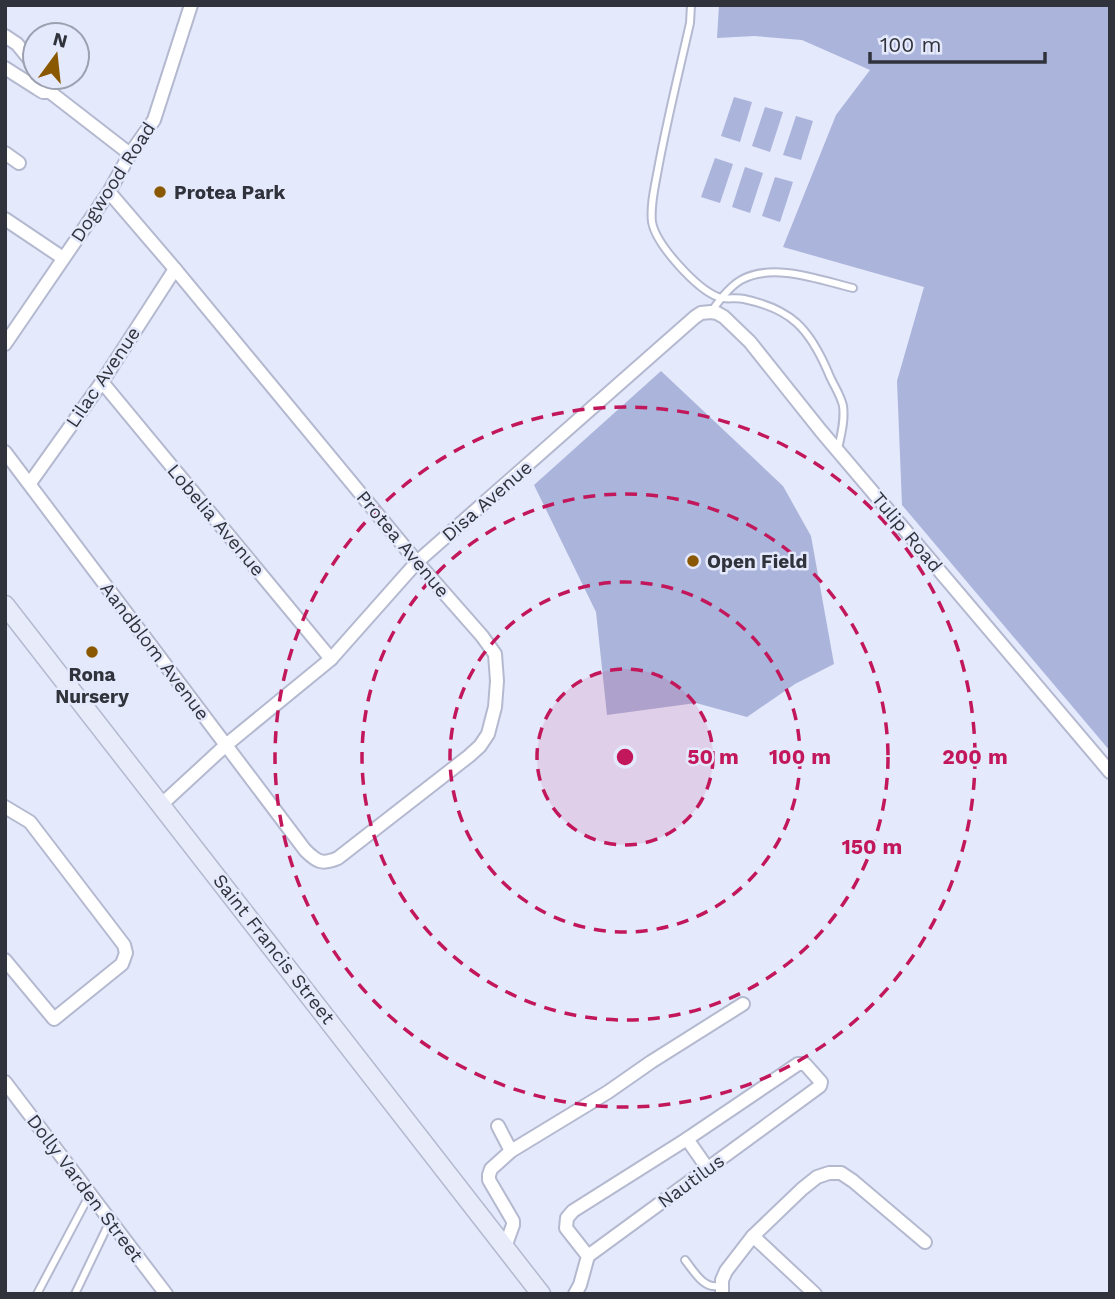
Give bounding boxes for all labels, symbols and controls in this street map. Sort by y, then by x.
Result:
north arrow [21,21,91,91]
scale bar [870,21,1045,65]
text: N [50,27,70,53]
text: 100 m [880,32,942,57]
street label: Dogwood Road [66,118,160,246]
place label: Protea Park [174,181,285,204]
marker: Protea Park [152,184,168,200]
street label: Lilac Avenue [61,322,145,432]
street label: Disa Avenue [437,456,537,546]
street label: Lobelia Avenue [162,459,270,581]
street label: Protea Avenue [352,486,454,602]
street label: Tulip Road [867,487,947,577]
place label: Open Field [707,550,807,573]
marker: Open Field [685,553,701,569]
street label: Aandblom Avenue [96,577,214,725]
marker: Rona Nursery [84,644,100,660]
place label: Rona Nursery [55,663,129,708]
text: 50 m [687,744,739,769]
text: 100 m [769,744,831,769]
text: 200 m [942,744,1008,769]
centre of rings [613,745,637,769]
text: 150 m [842,834,902,859]
street label: Saint Francis Street [208,869,340,1029]
street label: Dolly Varden Street [22,1110,148,1266]
street label: Nautilus [653,1149,729,1213]

